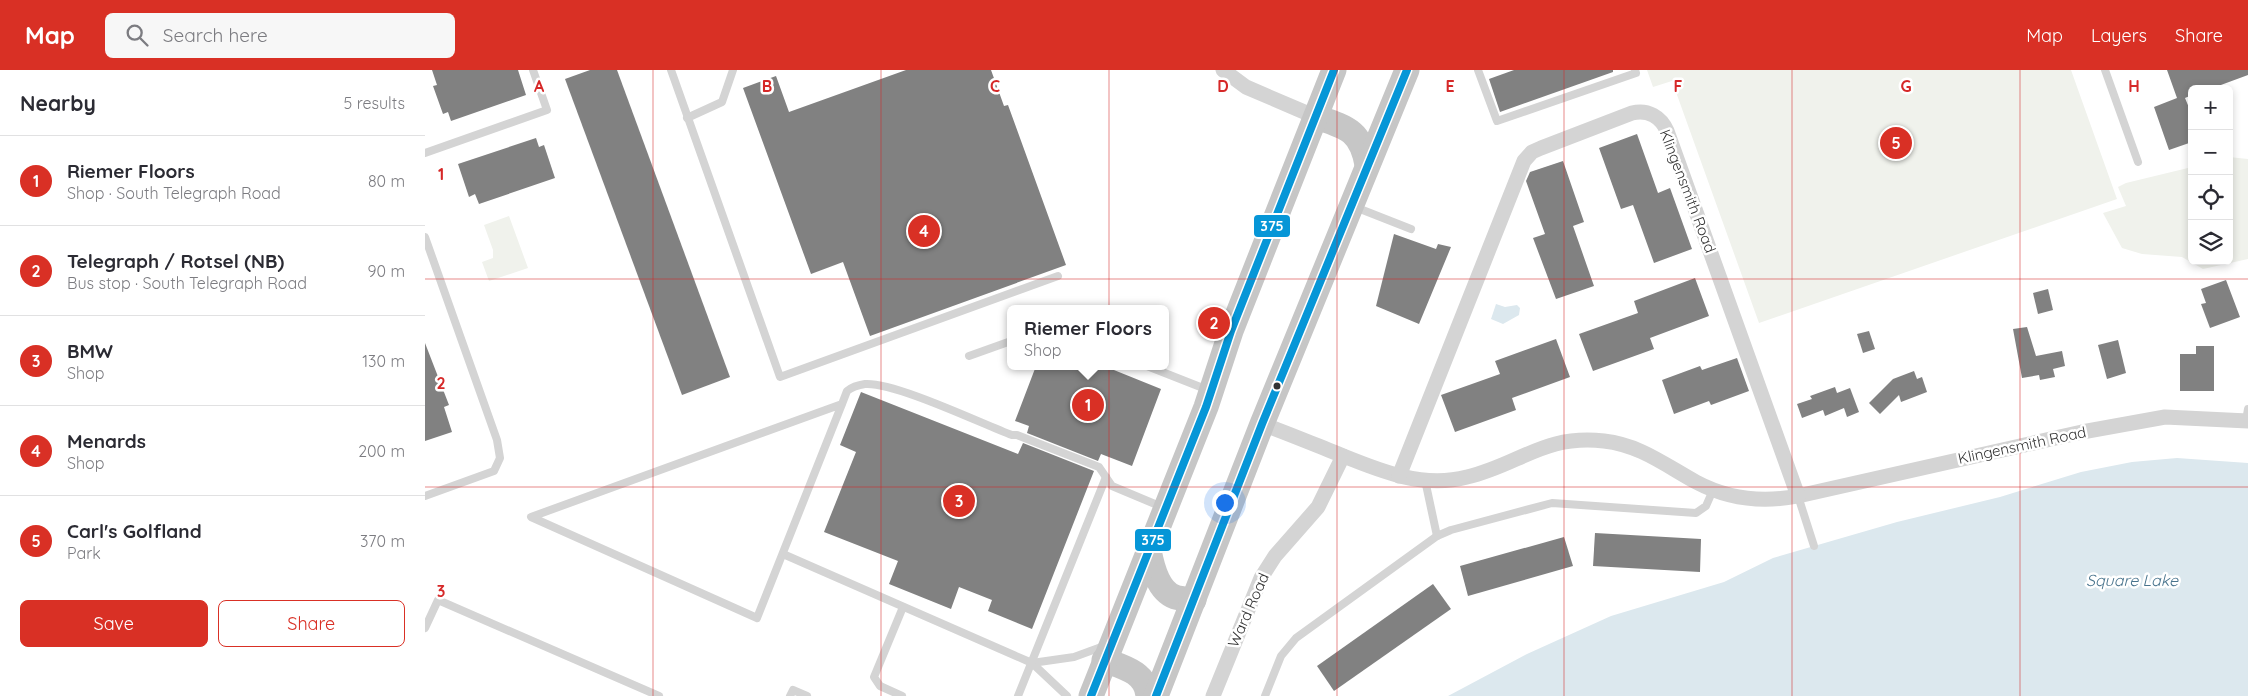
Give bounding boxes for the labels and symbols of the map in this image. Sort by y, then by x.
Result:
text: A [534,76,545,96]
text: B [762,76,772,96]
text: C [990,76,1000,96]
text: D [1217,76,1229,96]
text: E [1445,76,1455,96]
text: F [1674,76,1683,96]
text: G [1900,76,1912,96]
text: H [2128,76,2140,96]
pin: 5 [1880,124,1912,162]
street label: Klingensmith Road [1656,127,1720,255]
text: 1 [438,164,444,184]
pin: 4 [908,212,940,250]
line badge: 375 [1253,214,1291,238]
text: 375 [1260,217,1284,235]
pin: 2 [1198,304,1230,342]
text: 2 [436,373,446,393]
unlabelled marker [1272,381,1282,391]
pin: 1 [1072,386,1104,424]
street label: Klingensmith Road [1956,422,2088,468]
pin: 3 [943,482,975,520]
your location [1212,490,1238,516]
line badge: 375 [1134,528,1172,552]
text: 375 [1141,531,1165,549]
street label: Ward Road [1223,570,1273,650]
water label: Square Lake [2086,570,2179,590]
text: 3 [437,581,445,601]

